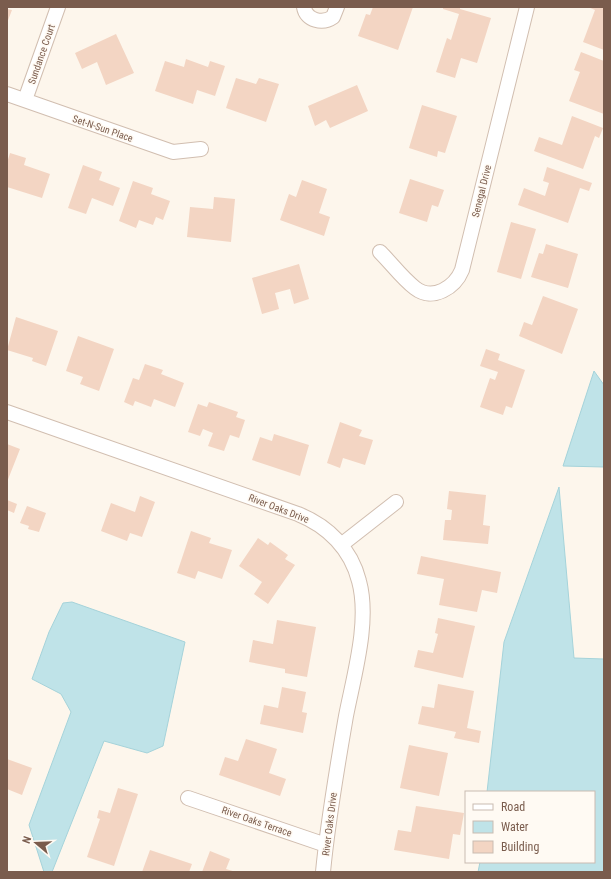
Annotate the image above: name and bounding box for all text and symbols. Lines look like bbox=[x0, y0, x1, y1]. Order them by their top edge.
street label: Sundance Court bbox=[26, 23, 57, 86]
street label: Set-N-Sun Place bbox=[71, 113, 135, 144]
street label: Senegal Drive bbox=[470, 163, 493, 218]
street label: River Oaks Drive bbox=[247, 492, 311, 525]
street label: River Oaks Drive bbox=[320, 791, 339, 856]
legend bbox=[465, 791, 595, 863]
text: Road bbox=[501, 800, 525, 814]
street label: River Oaks Terrace bbox=[220, 804, 294, 839]
text: Water bbox=[501, 820, 529, 834]
north arrow bbox=[16, 823, 56, 863]
text: N bbox=[20, 834, 34, 845]
text: Building bbox=[501, 840, 539, 854]

